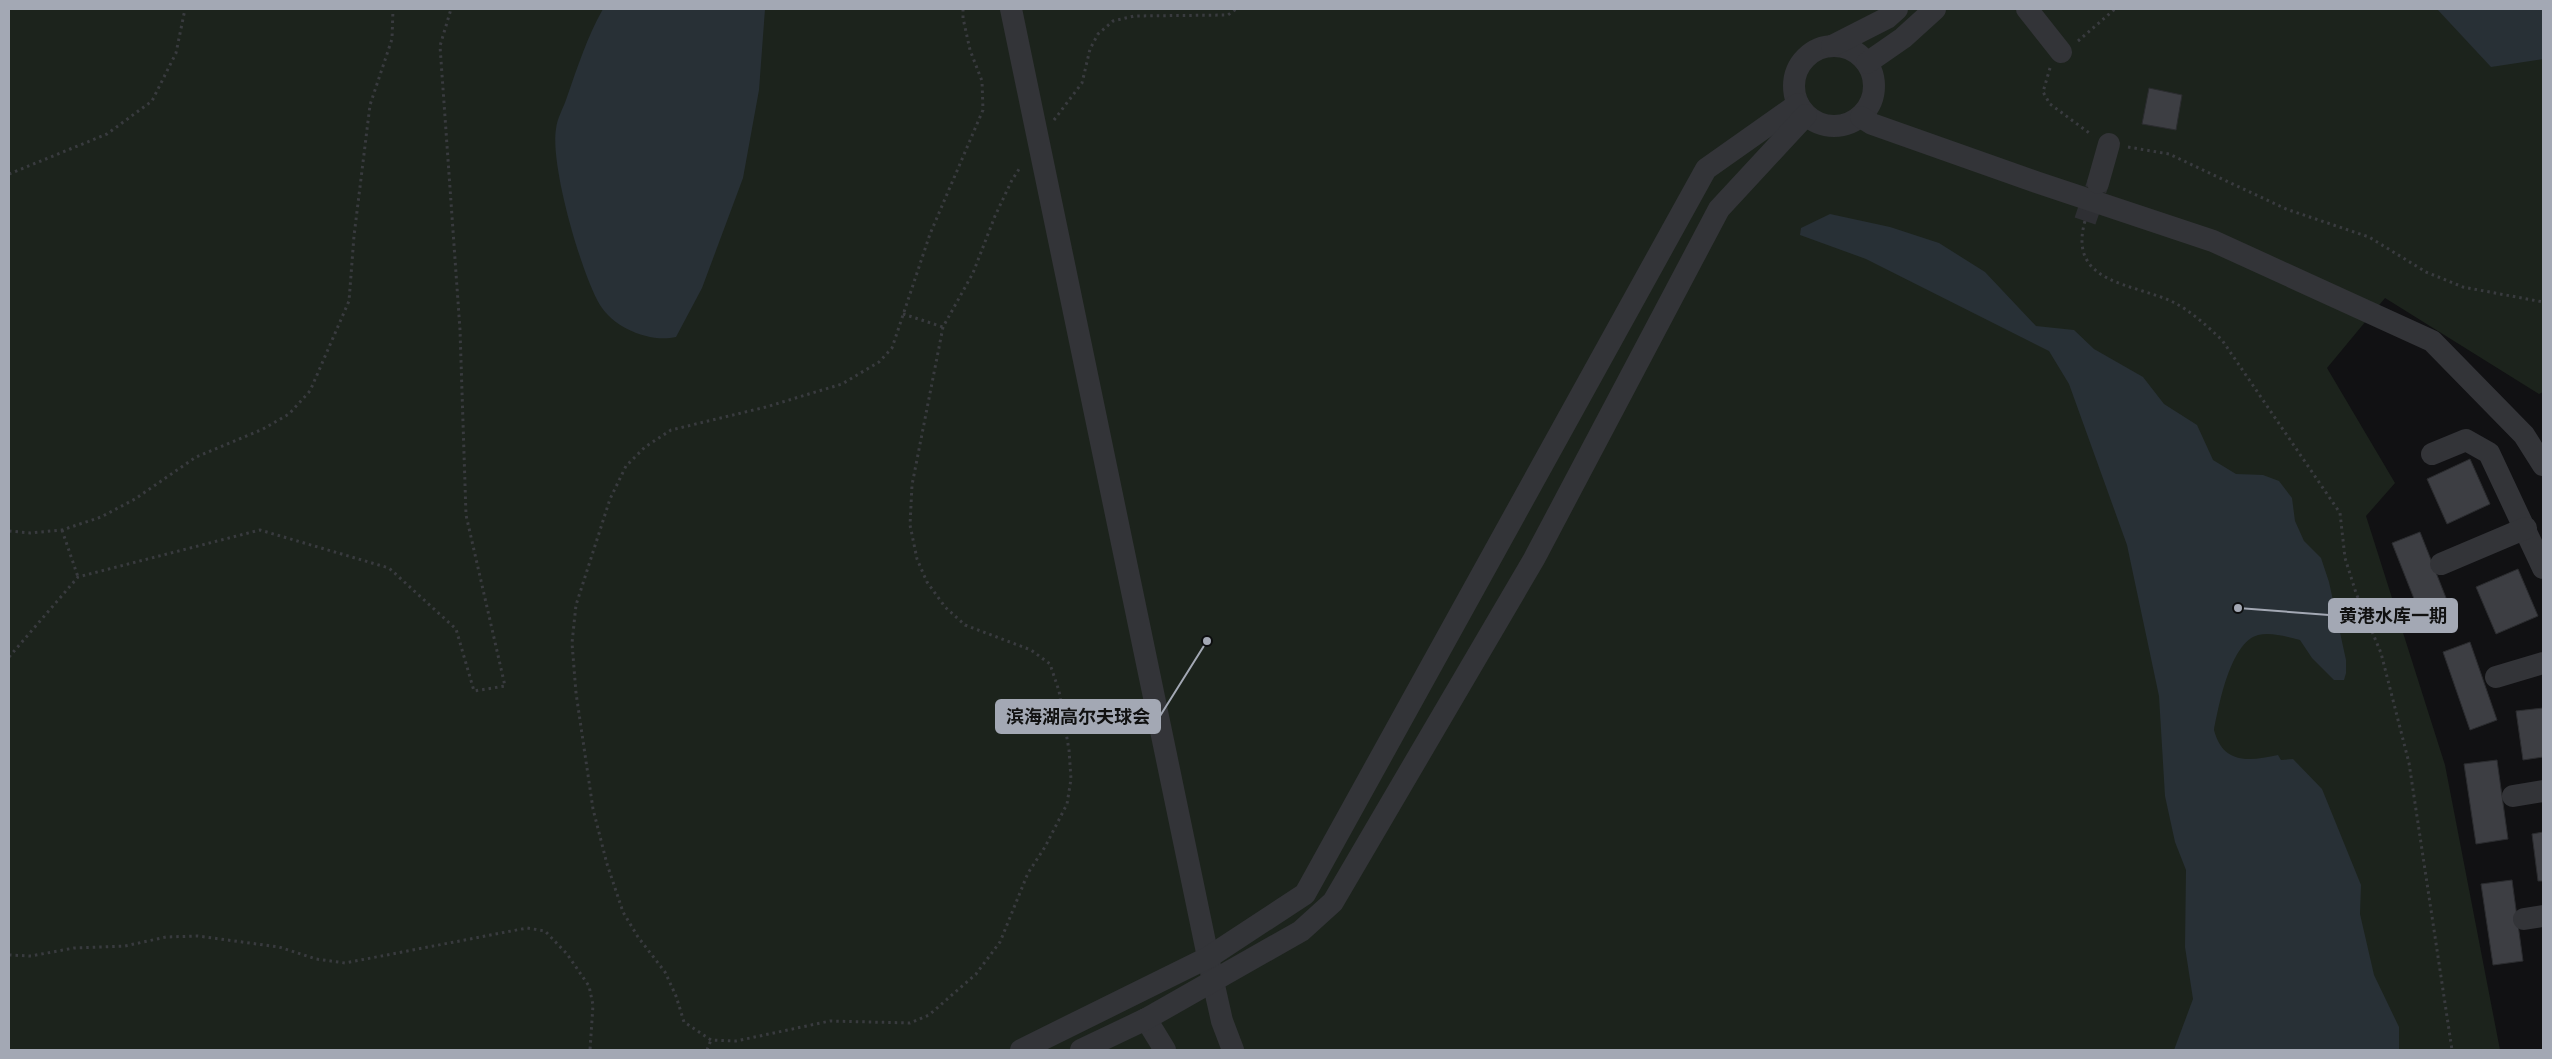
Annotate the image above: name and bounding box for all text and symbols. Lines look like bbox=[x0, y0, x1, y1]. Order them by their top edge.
callout: 黄港水库一期 bbox=[2329, 599, 2457, 632]
text: 黄港水库一期 bbox=[2339, 605, 2447, 627]
callout: 滨海湖高尔夫球会 bbox=[996, 700, 1160, 733]
text: 滨海湖高尔夫球会 bbox=[1006, 706, 1150, 728]

